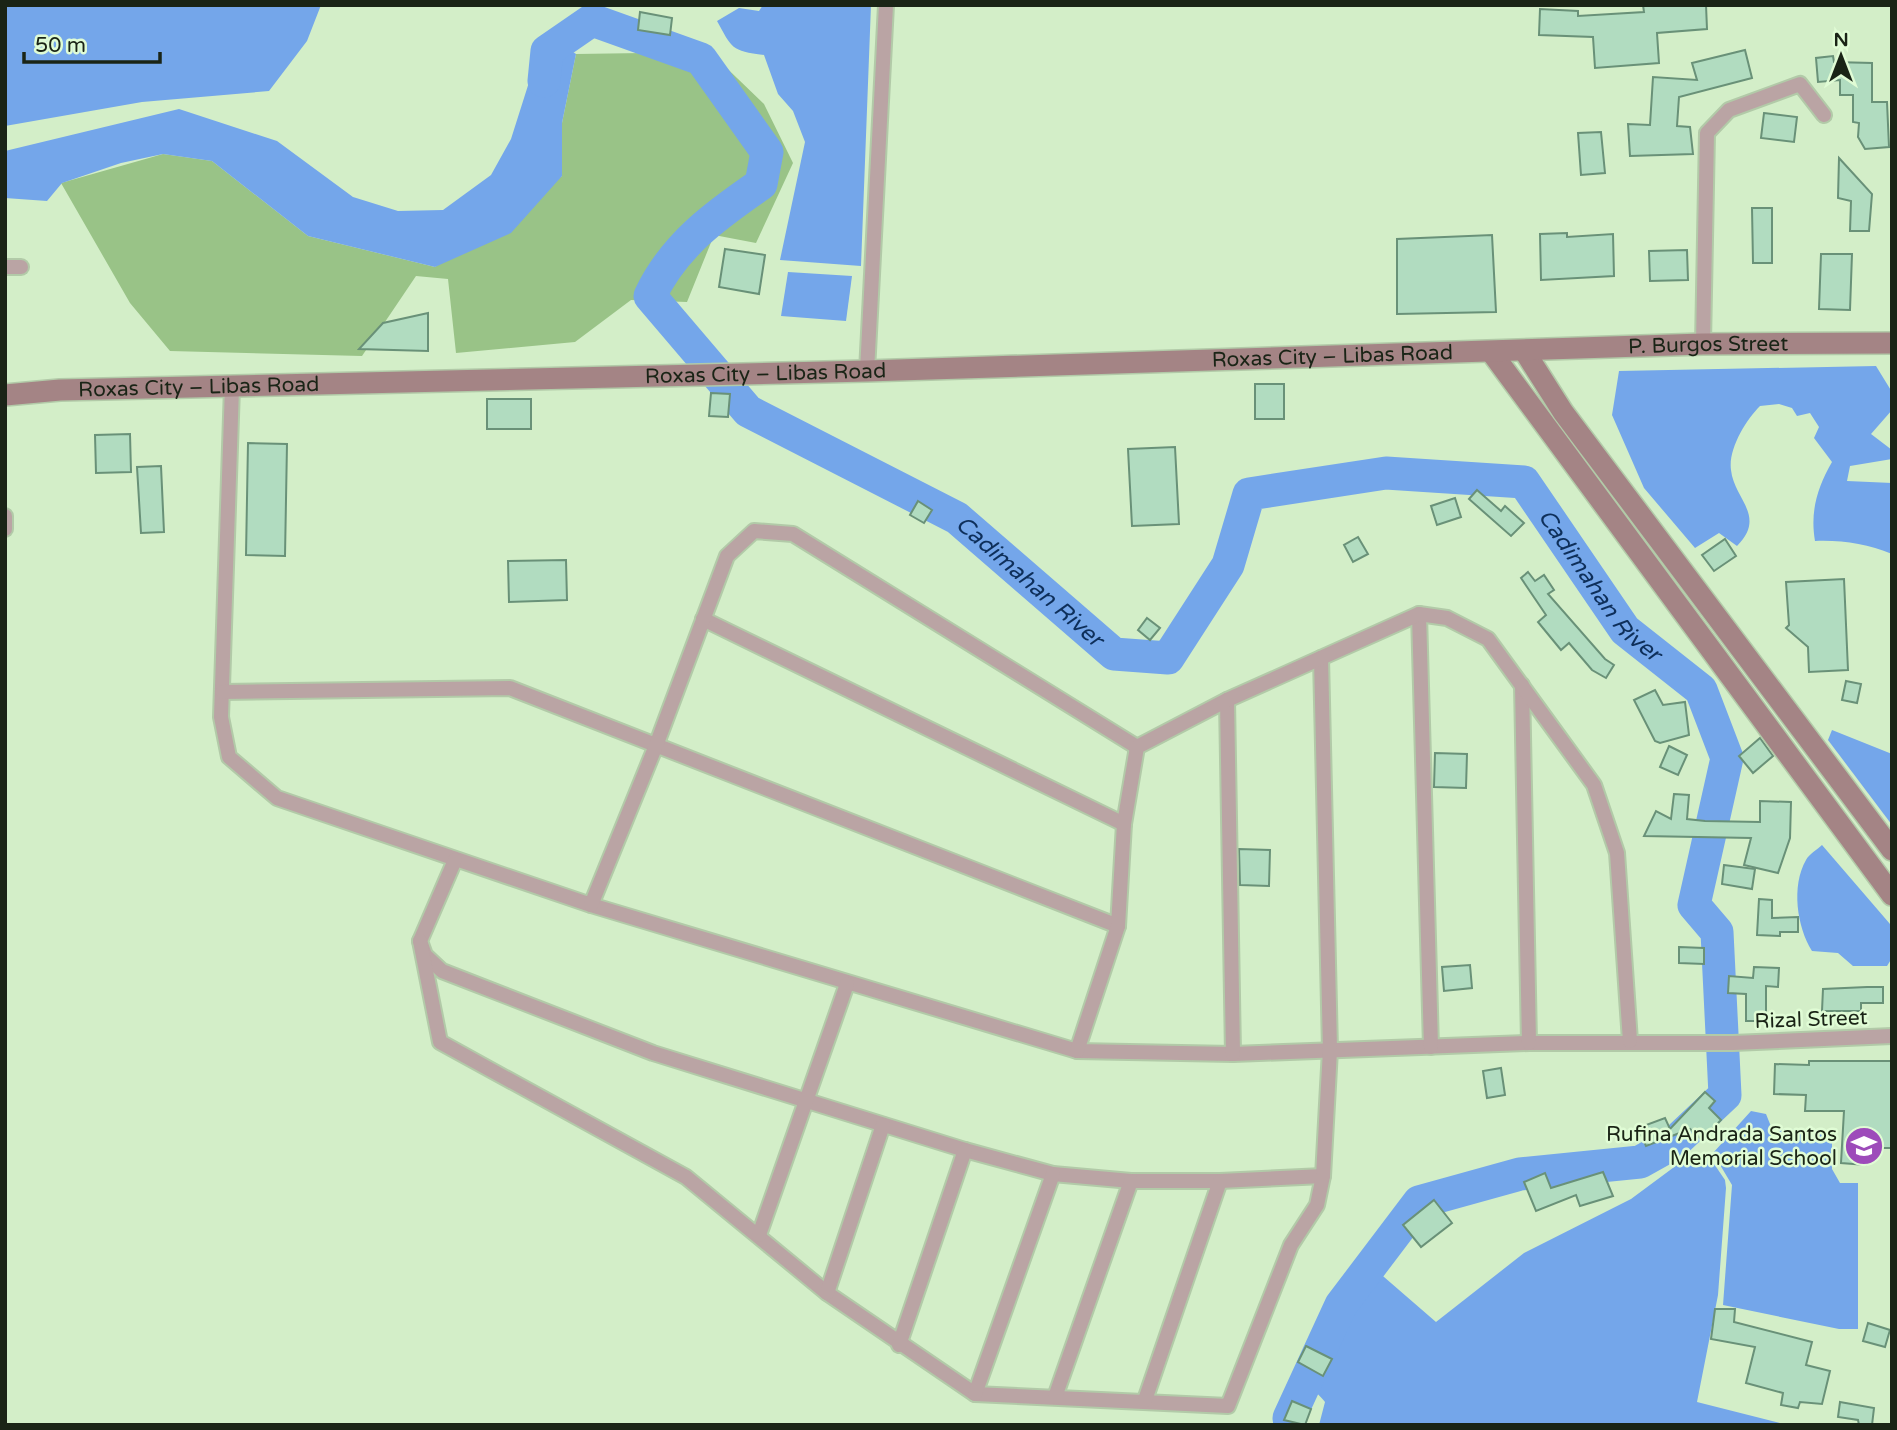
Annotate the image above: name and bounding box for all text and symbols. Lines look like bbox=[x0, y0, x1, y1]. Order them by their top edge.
scale bar bbox=[24, 21, 161, 65]
north arrow bbox=[1806, 21, 1876, 91]
text: N bbox=[1833, 29, 1849, 51]
text: 50 m bbox=[35, 33, 86, 58]
street label: P. Burgos Street bbox=[1628, 332, 1788, 359]
street label: Roxas City – Libas Road bbox=[1211, 340, 1453, 373]
street label: Roxas City – Libas Road bbox=[645, 358, 887, 389]
street label: Roxas City – Libas Road bbox=[78, 372, 320, 403]
water label: Cadimahan River bbox=[1532, 504, 1669, 670]
water label: Cadimahan River bbox=[950, 510, 1111, 655]
street label: Rizal Street bbox=[1754, 1005, 1868, 1034]
place label: Rufina Andrada Santos Memorial School bbox=[1606, 1122, 1837, 1171]
school or university icon: Rufina Andrada Santos Memorial School bbox=[1843, 1125, 1885, 1167]

